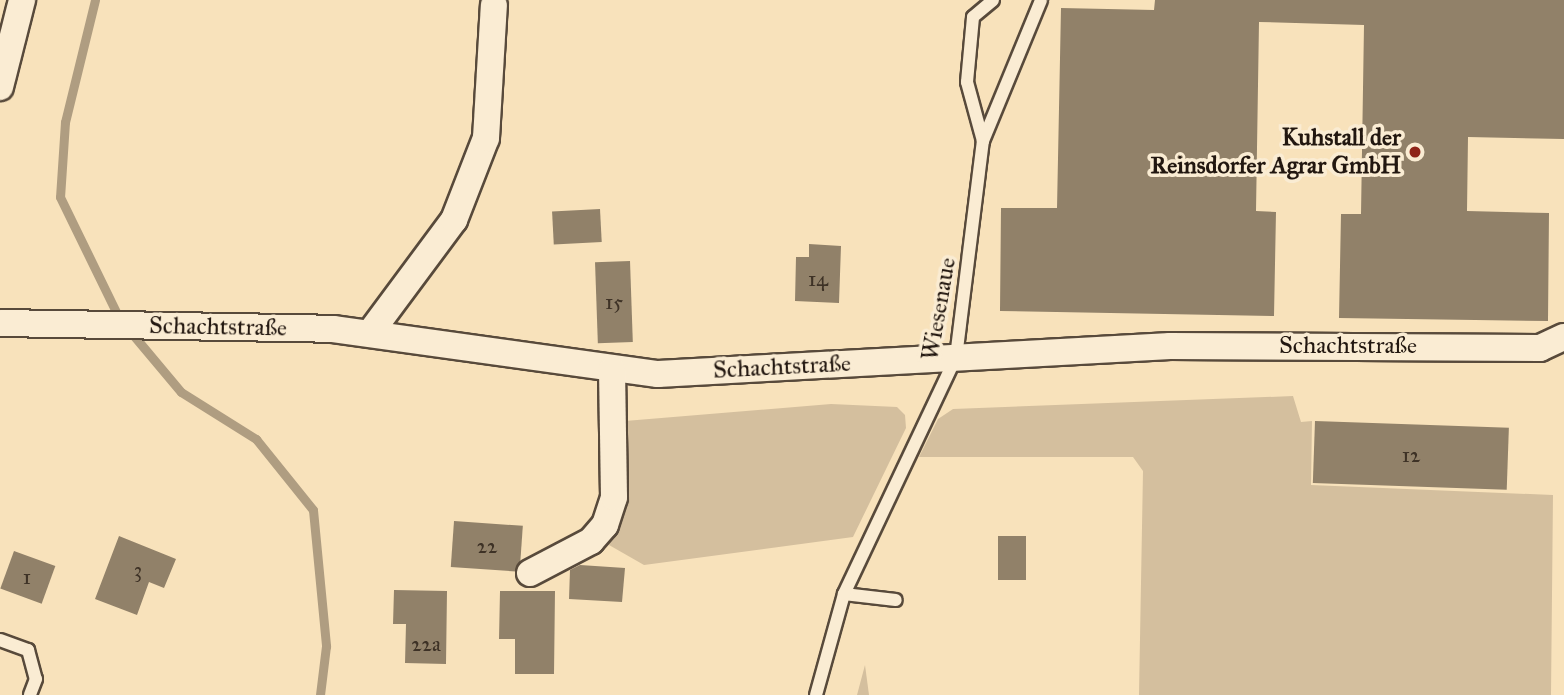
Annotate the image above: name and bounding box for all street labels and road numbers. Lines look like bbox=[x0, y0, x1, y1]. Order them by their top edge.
street label: Wiesenaue bbox=[916, 255, 962, 363]
street label: Schachtstraße bbox=[149, 311, 287, 343]
street label: Schachtstraße bbox=[1279, 332, 1417, 360]
street label: Schachtstraße bbox=[712, 349, 852, 385]

